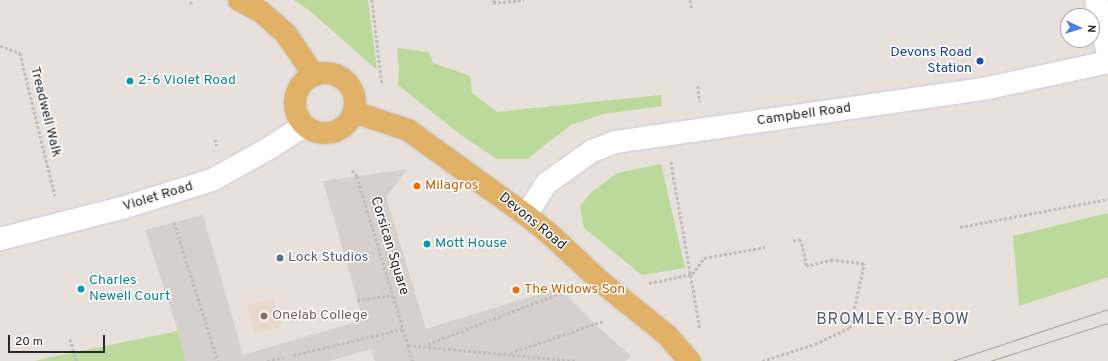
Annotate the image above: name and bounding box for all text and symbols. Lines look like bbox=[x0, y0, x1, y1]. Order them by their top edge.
north arrow bbox=[1060, 8, 1100, 48]
text: N bbox=[1084, 24, 1098, 33]
place label: Devons Road Station bbox=[890, 45, 972, 78]
marker: Devons Road Station bbox=[975, 56, 985, 66]
street label: Treadwell Walk bbox=[26, 65, 64, 159]
place label: 2-6 Violet Road bbox=[138, 73, 236, 89]
marker: 2-6 Violet Road bbox=[125, 76, 135, 86]
street label: Campbell Road bbox=[756, 100, 852, 130]
street label: Violet Road bbox=[121, 178, 195, 216]
place label: Milagros bbox=[425, 178, 478, 194]
marker: Milagros bbox=[412, 181, 422, 191]
street label: Devons Road bbox=[495, 190, 569, 254]
street label: Corsican Square bbox=[366, 195, 412, 297]
place label: Mott House bbox=[435, 236, 507, 252]
marker: Mott House bbox=[422, 239, 432, 249]
place label: Lock Studios bbox=[288, 250, 368, 266]
marker: Lock Studios bbox=[275, 253, 285, 263]
place label: Charles Newell Court bbox=[89, 273, 170, 306]
place label: The Widows Son bbox=[524, 282, 625, 298]
marker: Charles Newell Court bbox=[76, 284, 86, 294]
marker: The Widows Son bbox=[511, 285, 521, 295]
place label: Onelab College bbox=[272, 308, 367, 324]
district label: BROMLEY-BY-BOW bbox=[816, 310, 970, 330]
marker: Onelab College bbox=[259, 311, 269, 321]
scale bar bbox=[10, 327, 107, 353]
text: 20 m bbox=[15, 334, 43, 350]

